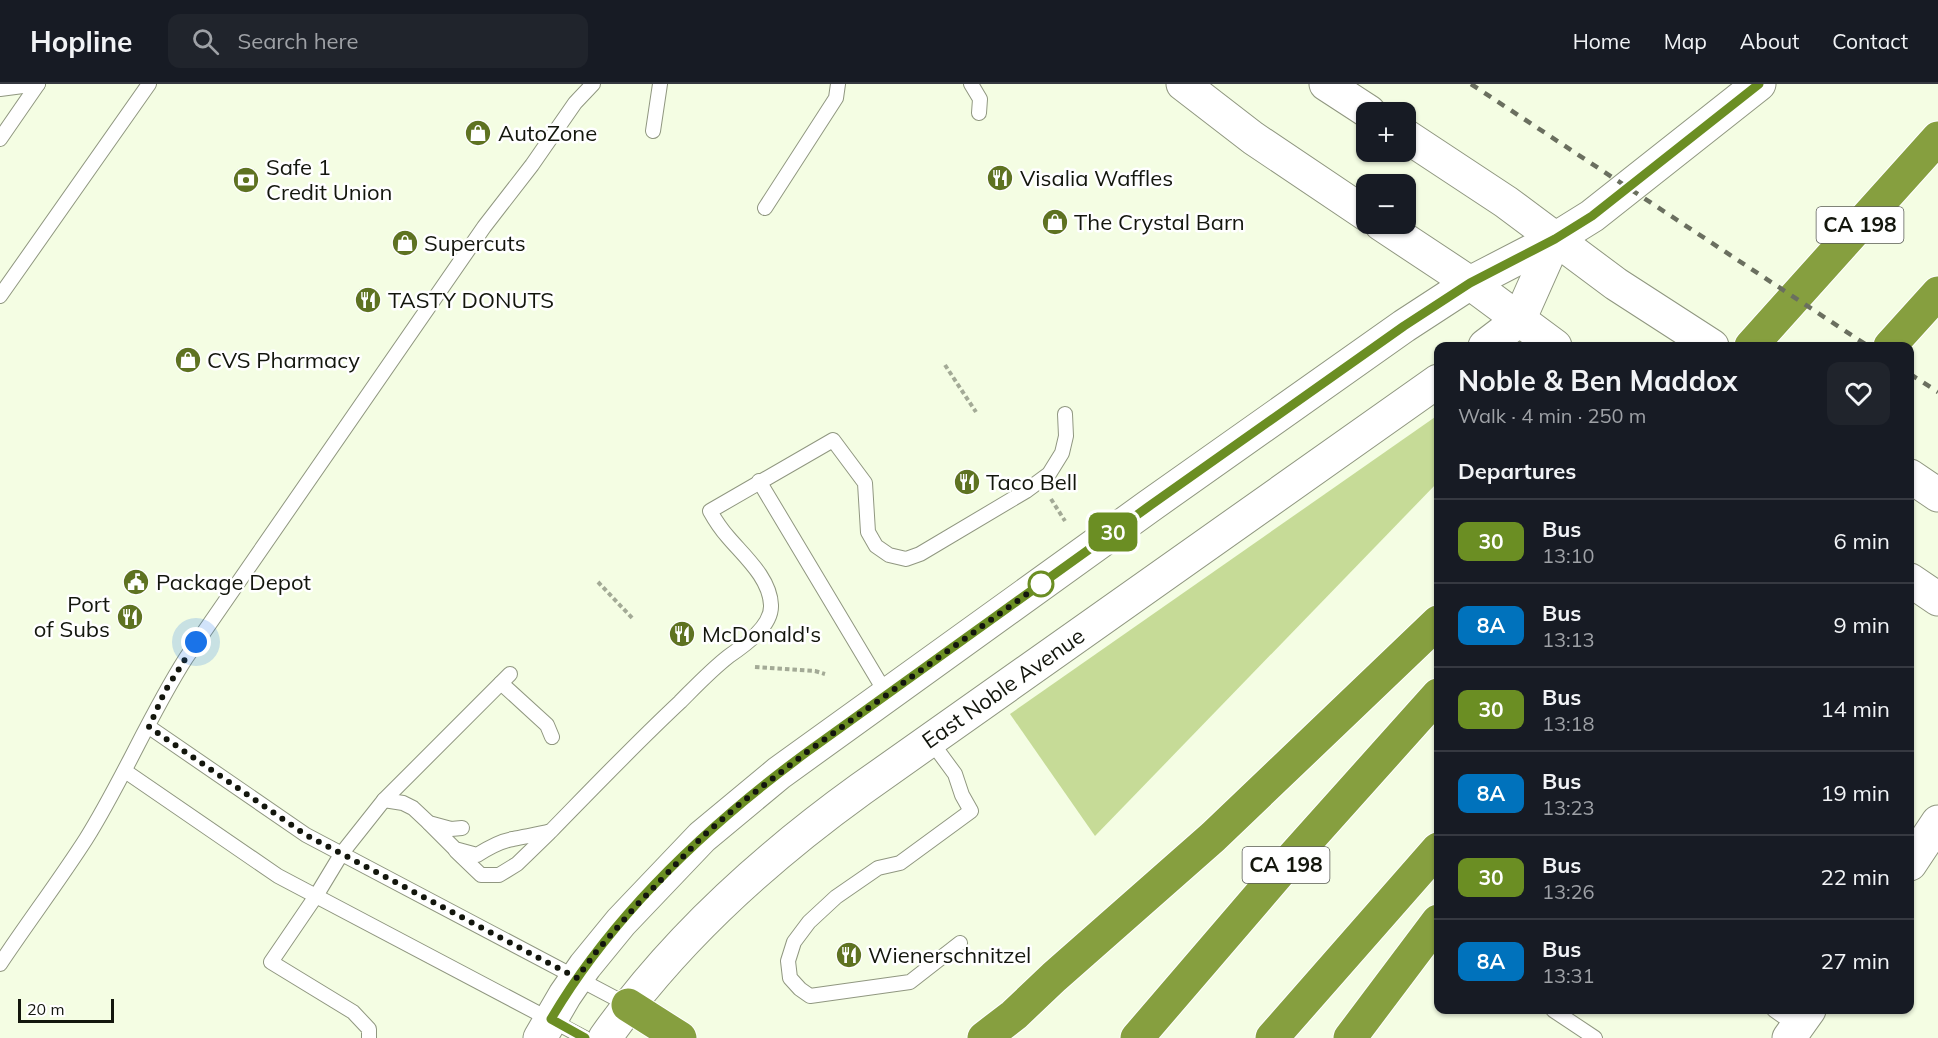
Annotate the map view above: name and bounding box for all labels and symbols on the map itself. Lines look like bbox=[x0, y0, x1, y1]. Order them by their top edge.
shop icon: AutoZone bbox=[463, 118, 493, 148]
place label: AutoZone bbox=[498, 119, 597, 147]
place label: Safe 1 Credit Union bbox=[266, 153, 392, 206]
restaurant icon: Visalia Waffles bbox=[985, 163, 1015, 193]
place label: Visalia Waffles bbox=[1020, 164, 1173, 192]
bank icon: Safe 1 Credit Union bbox=[231, 165, 261, 195]
shop icon: The Crystal Barn bbox=[1040, 207, 1070, 237]
road number: CA 198 bbox=[1816, 207, 1904, 243]
place label: The Crystal Barn bbox=[1074, 208, 1245, 236]
shop icon: Supercuts bbox=[390, 228, 420, 258]
place label: Supercuts bbox=[424, 229, 526, 257]
restaurant icon: TASTY DONUTS bbox=[353, 285, 383, 315]
place label: TASTY DONUTS bbox=[388, 286, 554, 314]
shop icon: CVS Pharmacy bbox=[173, 345, 203, 375]
place label: CVS Pharmacy bbox=[207, 346, 360, 374]
restaurant icon: Taco Bell bbox=[952, 467, 982, 497]
place label: Taco Bell bbox=[986, 468, 1077, 496]
line badge: 30 bbox=[1086, 512, 1140, 552]
public building icon: Package Depot bbox=[121, 567, 151, 597]
place label: Package Depot bbox=[156, 568, 311, 596]
unlabelled marker bbox=[1028, 571, 1054, 597]
place label: Port of Subs bbox=[34, 590, 110, 643]
restaurant icon: Port of Subs bbox=[115, 602, 145, 632]
restaurant icon: McDonald's bbox=[667, 619, 697, 649]
place label: McDonald's bbox=[702, 620, 821, 648]
street label: East Noble Avenue bbox=[916, 621, 1090, 755]
your location bbox=[181, 627, 211, 657]
road number: CA 198 bbox=[1242, 847, 1330, 883]
restaurant icon: Wienerschnitzel bbox=[834, 940, 864, 970]
place label: Wienerschnitzel bbox=[868, 941, 1031, 969]
scale bar bbox=[18, 996, 114, 1024]

